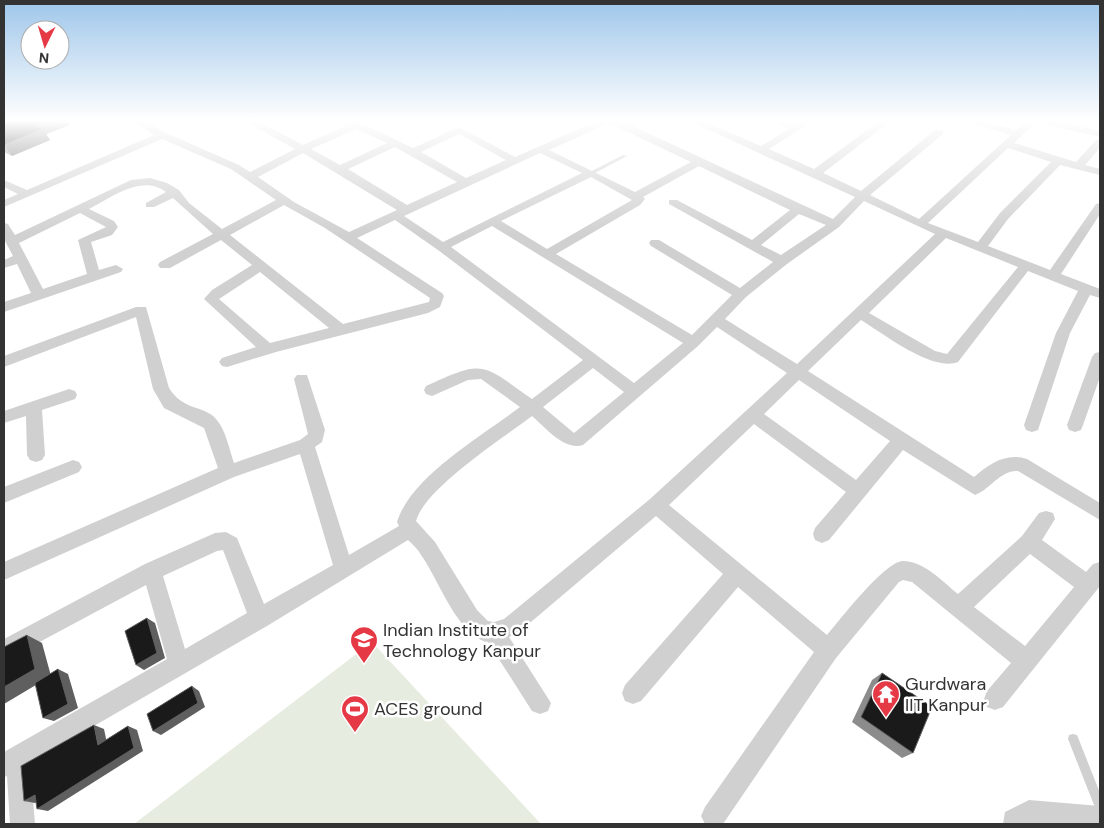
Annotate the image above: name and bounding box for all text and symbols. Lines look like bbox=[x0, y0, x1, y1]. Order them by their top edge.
north arrow bbox=[20, 20, 70, 70]
text: N bbox=[38, 49, 50, 67]
place label: Indian Institute of Technology Kanpur bbox=[383, 618, 541, 663]
school or university icon: Indian Institute of Technology Kanpur bbox=[349, 625, 379, 664]
place label: Gurdwara IIT Kanpur bbox=[905, 672, 987, 717]
temple icon: Gurdwara IIT Kanpur bbox=[871, 679, 901, 718]
sports icon: ACES ground bbox=[340, 694, 370, 733]
place label: ACES ground bbox=[374, 697, 483, 721]

